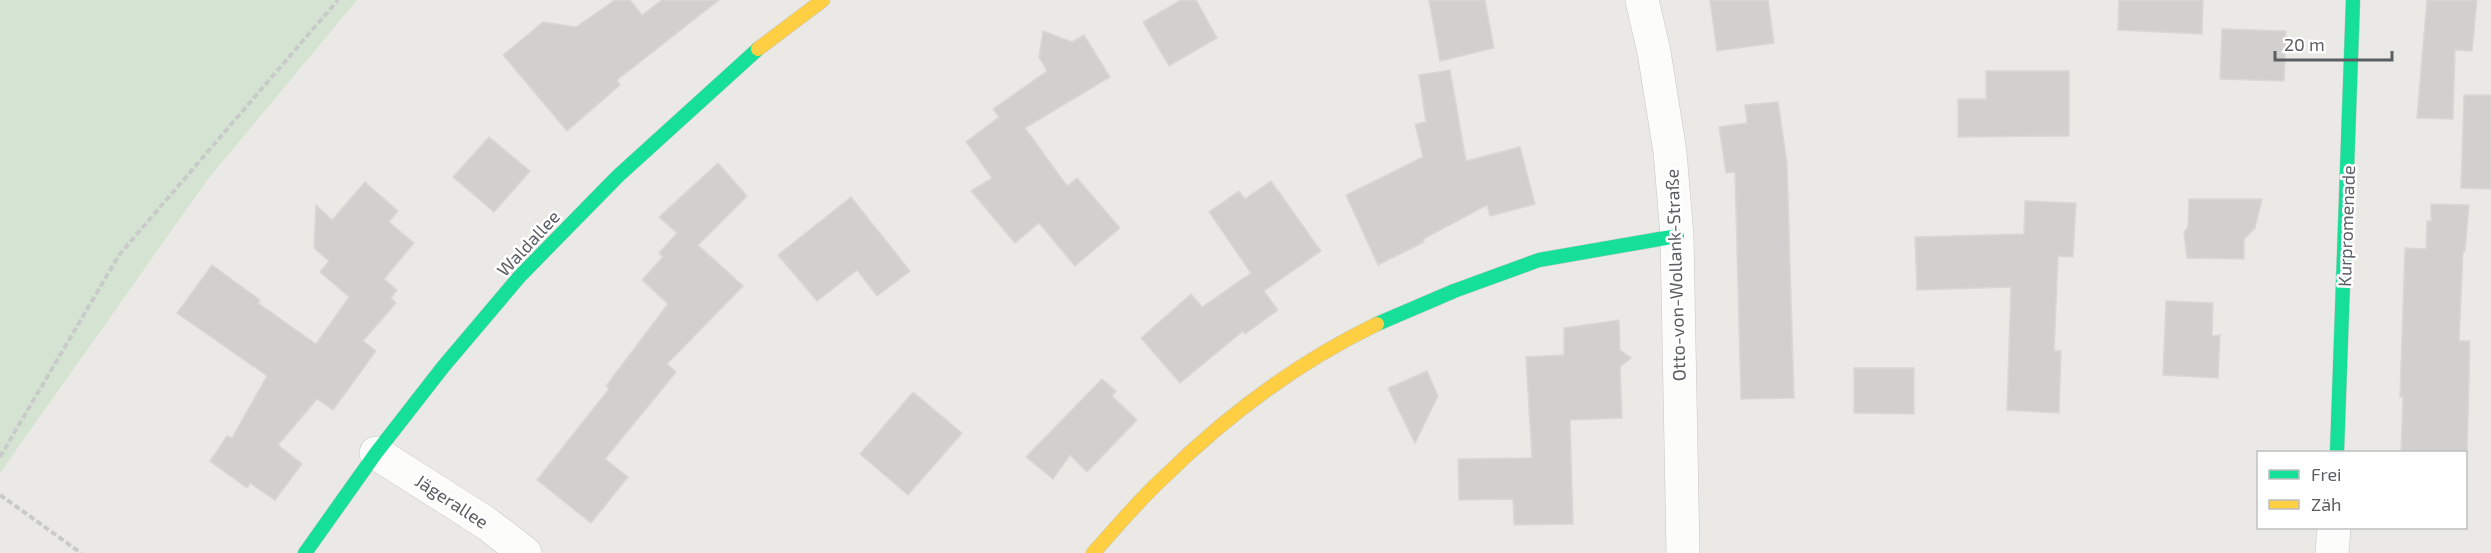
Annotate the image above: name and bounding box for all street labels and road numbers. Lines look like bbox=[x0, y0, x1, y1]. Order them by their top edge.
street label: Kurpromenade bbox=[2333, 165, 2359, 287]
street label: Otto-von-Wollank-Straße bbox=[1660, 168, 1690, 382]
street label: Waldallee bbox=[492, 205, 564, 281]
street label: Jägerallee bbox=[411, 469, 493, 533]

